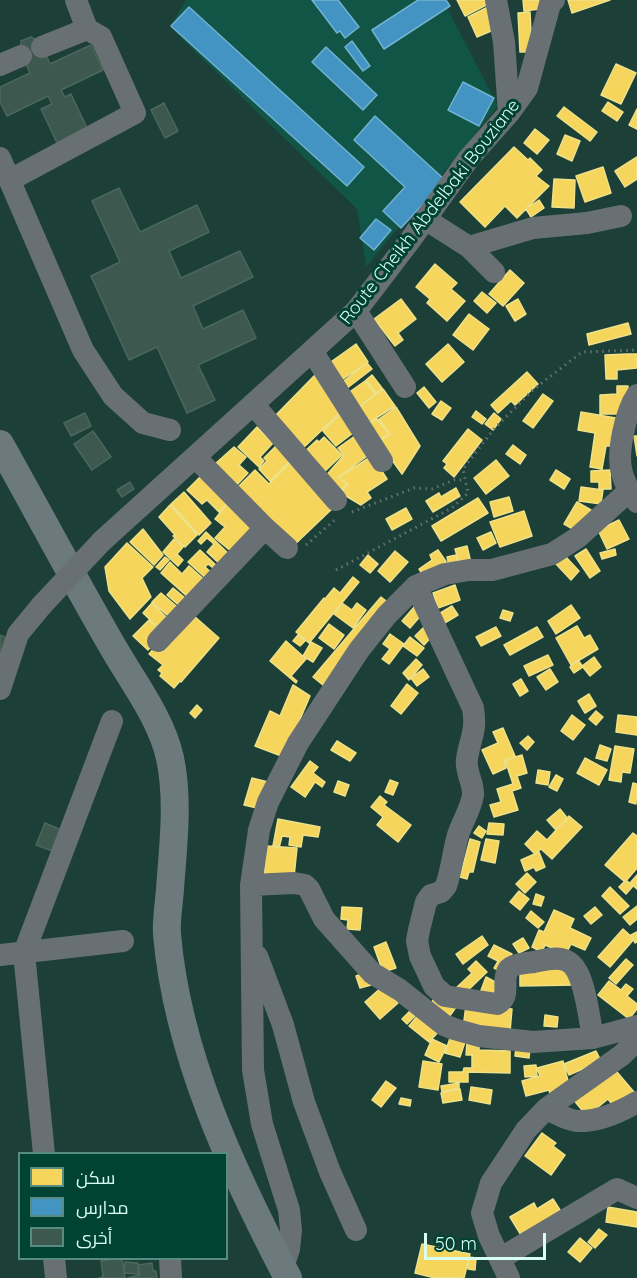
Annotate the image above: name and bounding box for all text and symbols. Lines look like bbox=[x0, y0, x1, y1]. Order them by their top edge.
street label: Route Cheikh Abdelbaki Bouziane bbox=[335, 95, 525, 329]
legend bbox=[18, 1152, 228, 1260]
text: سكن bbox=[76, 1166, 115, 1189]
text: مدارس bbox=[76, 1196, 129, 1219]
scale bar bbox=[427, 1221, 548, 1259]
text: أخرى bbox=[76, 1226, 112, 1249]
text: 50 m bbox=[435, 1232, 477, 1255]

